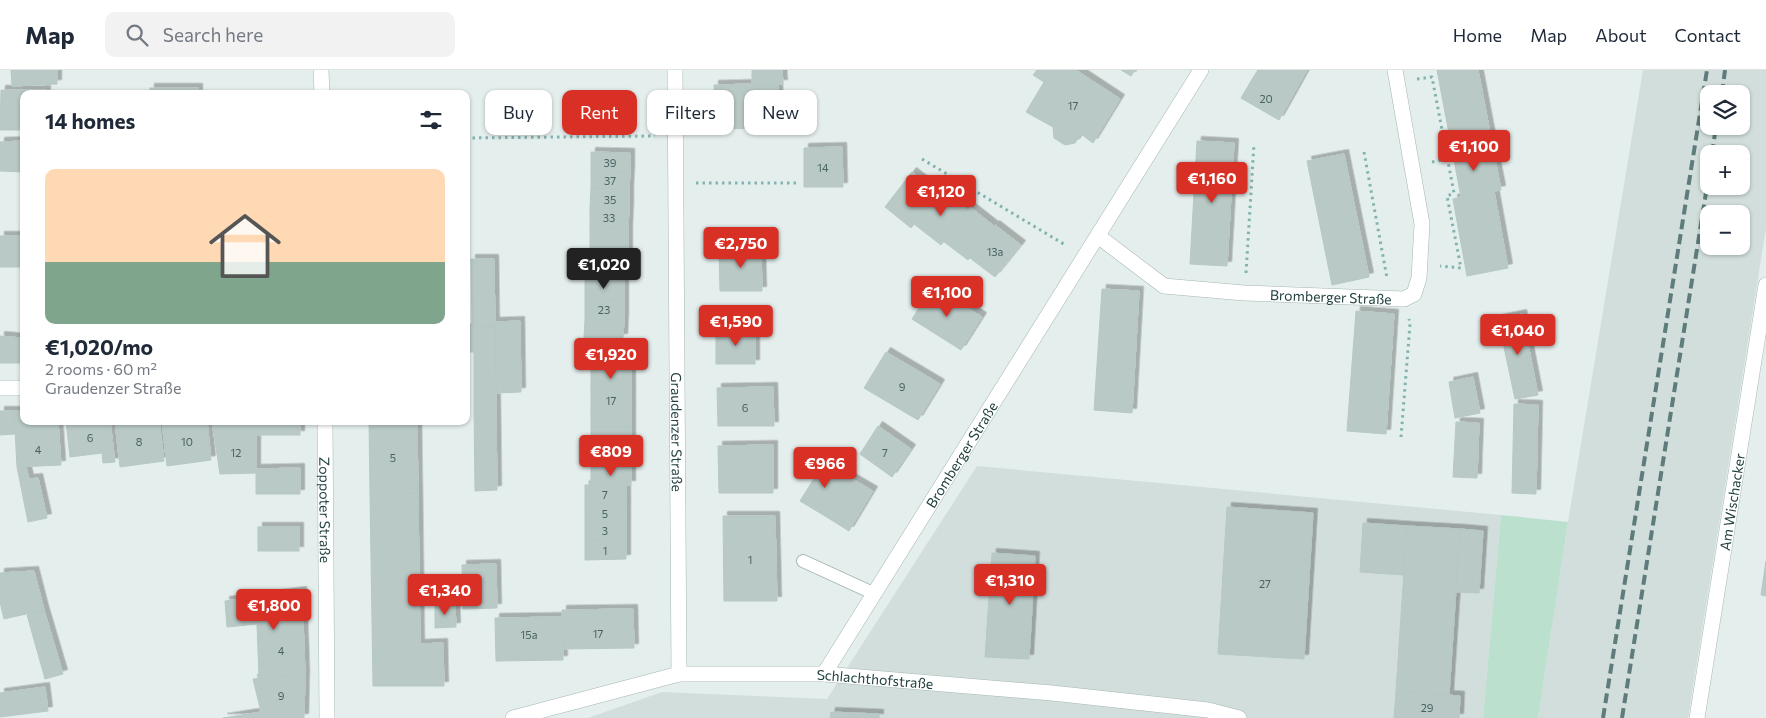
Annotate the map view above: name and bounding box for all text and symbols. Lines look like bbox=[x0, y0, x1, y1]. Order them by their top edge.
search box bbox=[105, 12, 455, 57]
text: Map bbox=[25, 20, 75, 49]
icon: search bbox=[123, 21, 151, 49]
text: Search here bbox=[163, 23, 263, 46]
text: Home bbox=[1453, 24, 1502, 46]
text: Map bbox=[1530, 24, 1567, 46]
text: About bbox=[1595, 24, 1647, 46]
text: Contact bbox=[1675, 24, 1741, 46]
map controls bbox=[1700, 85, 1750, 255]
button: layers bbox=[1700, 85, 1750, 135]
chip: Buy bbox=[485, 90, 552, 135]
chip: Rent bbox=[562, 90, 637, 135]
chip: Filters bbox=[647, 90, 734, 135]
chip: New bbox=[744, 90, 817, 135]
house number: 20 bbox=[1259, 92, 1273, 105]
house number: 17 bbox=[1068, 99, 1078, 112]
icon: filters bbox=[417, 106, 445, 134]
text: 14 homes bbox=[45, 108, 135, 133]
pin: €1,100 bbox=[1433, 129, 1515, 172]
text: €1,100 bbox=[1449, 136, 1499, 155]
button: + bbox=[1700, 145, 1750, 195]
house number: 39 bbox=[604, 156, 617, 169]
house number: 14 bbox=[817, 161, 829, 174]
pin: €1,160 bbox=[1171, 162, 1253, 204]
text: €1,160 bbox=[1187, 168, 1237, 187]
house number: 37 bbox=[604, 174, 616, 187]
pin: €1,120 bbox=[900, 174, 982, 217]
text: €1,120 bbox=[917, 181, 965, 200]
house number: 35 bbox=[604, 193, 616, 206]
icon: home bbox=[200, 201, 290, 291]
button: − bbox=[1700, 205, 1750, 255]
house number: 33 bbox=[603, 211, 615, 224]
pin: €2,750 bbox=[700, 226, 782, 269]
text: €2,750 bbox=[715, 233, 767, 252]
house number: 13a bbox=[987, 245, 1003, 258]
pin: €1,020 bbox=[563, 248, 645, 290]
text: €1,020 bbox=[578, 254, 630, 273]
pin: €1,100 bbox=[906, 276, 988, 318]
text: €1,100 bbox=[922, 282, 972, 301]
street label: Bromberger Straße bbox=[1270, 285, 1392, 307]
house number: 23 bbox=[598, 303, 610, 316]
pin: €1,590 bbox=[695, 304, 777, 347]
text: €1,590 bbox=[710, 311, 762, 330]
pin: €1,040 bbox=[1477, 314, 1559, 356]
text: €1,040 bbox=[1491, 320, 1545, 339]
text: €1,020/mo bbox=[45, 334, 153, 359]
pin: €1,920 bbox=[570, 338, 652, 380]
text: €1,920 bbox=[585, 344, 637, 363]
text: 2 rooms · 60 m² bbox=[45, 359, 157, 378]
street label: Graudenzer Straße bbox=[669, 372, 686, 492]
text: Graudenzer Straße bbox=[45, 378, 181, 397]
house number: 9 bbox=[899, 380, 906, 393]
house number: 17 bbox=[606, 394, 616, 407]
street label: Bromberger Straße bbox=[922, 398, 1001, 510]
house number: 6 bbox=[742, 401, 749, 414]
house number: 6 bbox=[87, 431, 94, 444]
pin: €809 bbox=[581, 434, 641, 477]
house number: 8 bbox=[136, 435, 143, 448]
house number: 10 bbox=[181, 435, 193, 448]
text: €809 bbox=[590, 441, 632, 460]
house number: 4 bbox=[35, 443, 42, 456]
house number: 12 bbox=[231, 446, 241, 459]
pin: €966 bbox=[795, 446, 855, 489]
house number: 7 bbox=[882, 446, 888, 459]
house number: 5 bbox=[390, 451, 396, 464]
street label: Am Wischacker bbox=[1715, 451, 1748, 552]
text: €966 bbox=[805, 453, 845, 472]
street label: Zoppoter Straße bbox=[317, 457, 334, 563]
house number: 7 bbox=[602, 488, 608, 501]
house number: 5 bbox=[602, 507, 608, 520]
house number: 3 bbox=[602, 524, 608, 537]
house number: 1 bbox=[603, 544, 607, 557]
house number: 1 bbox=[748, 553, 752, 566]
pin: €1,310 bbox=[969, 564, 1051, 606]
text: €1,310 bbox=[985, 570, 1035, 589]
pin: €1,340 bbox=[404, 574, 486, 616]
house number: 27 bbox=[1259, 577, 1271, 590]
text: €1,340 bbox=[419, 580, 471, 599]
pin: €1,800 bbox=[233, 588, 315, 631]
text: €1,800 bbox=[247, 595, 301, 614]
house number: 17 bbox=[593, 627, 603, 640]
house number: 15a bbox=[521, 628, 537, 641]
house number: 4 bbox=[278, 644, 285, 657]
street label: Schlachthofstraße bbox=[817, 666, 934, 692]
house number: 9 bbox=[278, 689, 285, 702]
house number: 29 bbox=[1421, 701, 1434, 714]

